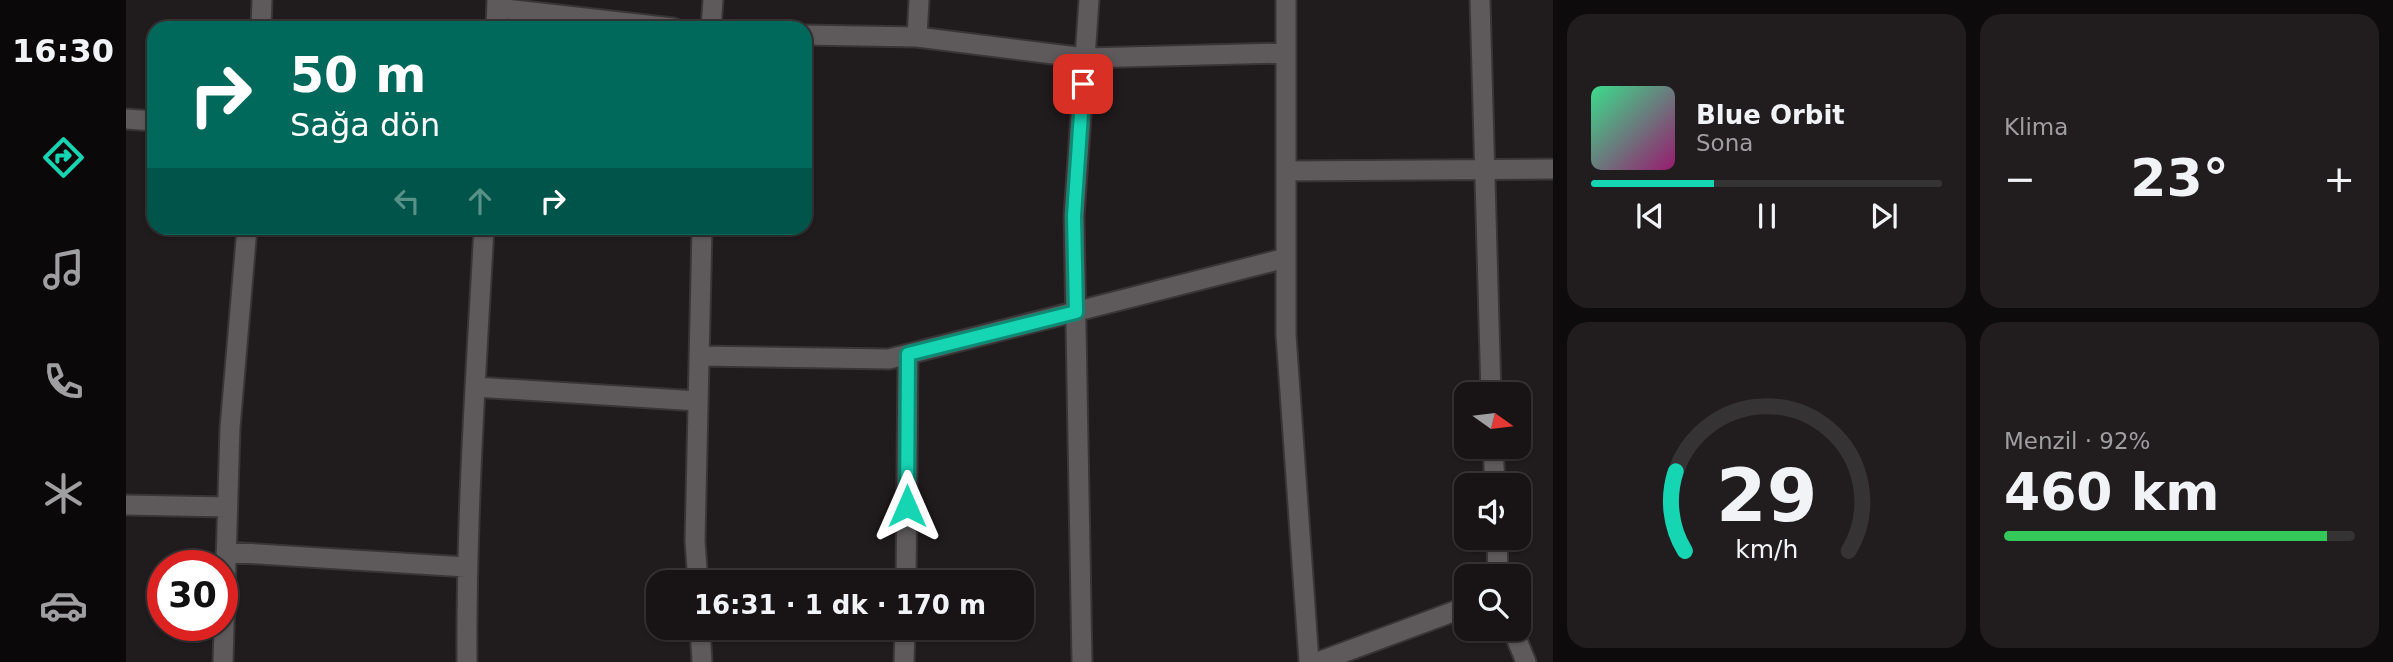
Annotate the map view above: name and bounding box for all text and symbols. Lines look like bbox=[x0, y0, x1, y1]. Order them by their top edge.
text: 16:30 bbox=[12, 32, 114, 70]
text: 50 m bbox=[290, 47, 426, 104]
icon: right bbox=[175, 49, 266, 140]
pin bbox=[1053, 54, 1113, 114]
icon: arrive bbox=[1064, 65, 1102, 103]
text: Blue Orbit bbox=[1696, 100, 1845, 130]
text: Sağa dön bbox=[290, 106, 440, 144]
text: Klima bbox=[2004, 114, 2068, 140]
text: Sona bbox=[1696, 130, 1753, 156]
icon: directions bbox=[39, 133, 88, 182]
text: 23° bbox=[2130, 148, 2229, 208]
text: − bbox=[2004, 157, 2036, 201]
text: + bbox=[2323, 157, 2355, 201]
icon: left bbox=[388, 182, 426, 220]
icon: ahead bbox=[461, 182, 499, 220]
icon: right bbox=[534, 182, 572, 220]
icon: previous bbox=[1631, 197, 1669, 235]
icon: pause bbox=[1748, 197, 1786, 235]
icon: next bbox=[1865, 197, 1903, 235]
icon: music bbox=[39, 245, 88, 294]
icon: phone bbox=[39, 357, 88, 406]
north arrow bbox=[1454, 382, 1531, 458]
map controls bbox=[1454, 382, 1531, 641]
text: Menzil · 92% bbox=[2004, 428, 2150, 454]
text: 29 bbox=[1716, 453, 1817, 538]
text: 460 km bbox=[2004, 462, 2219, 522]
icon: climate bbox=[39, 469, 88, 518]
position arrow bbox=[870, 469, 944, 543]
button: sound bbox=[1454, 473, 1531, 550]
text: km/h bbox=[1735, 535, 1798, 564]
speed limit sign: 30 bbox=[147, 550, 238, 641]
button: search bbox=[1454, 564, 1531, 641]
icon: car bbox=[39, 581, 88, 630]
text: 16:31 · 1 dk · 170 m bbox=[694, 590, 986, 620]

